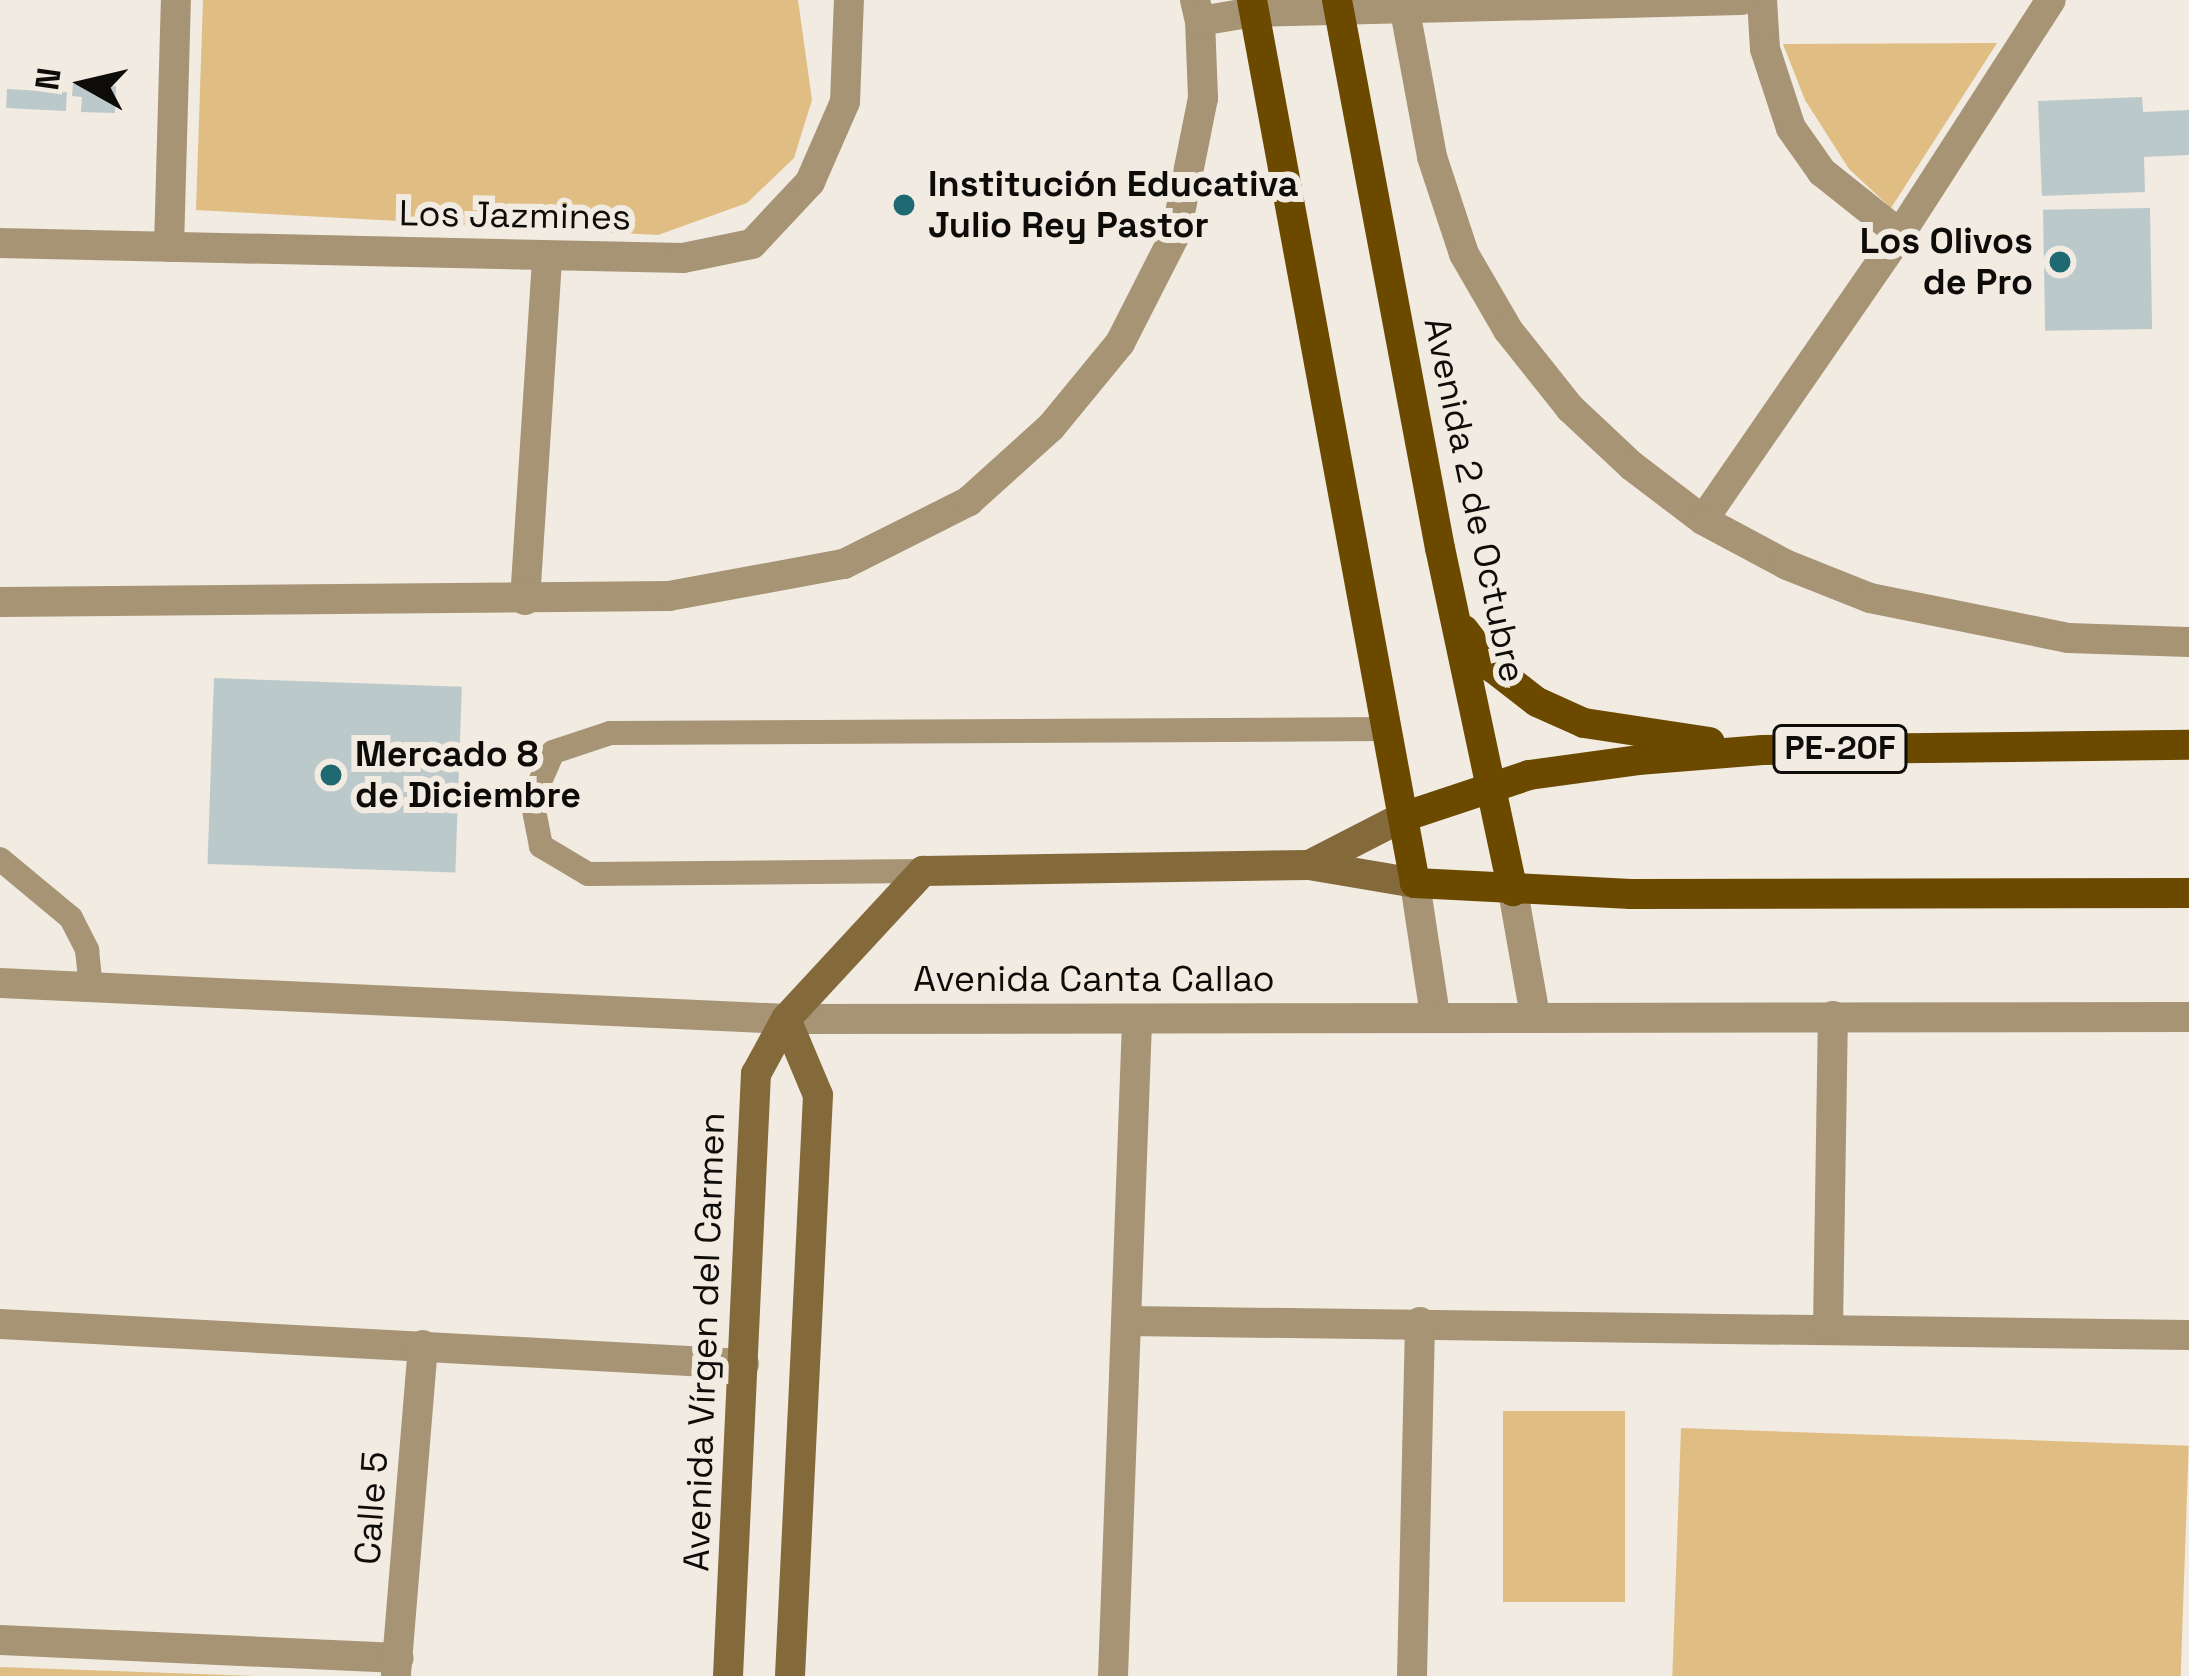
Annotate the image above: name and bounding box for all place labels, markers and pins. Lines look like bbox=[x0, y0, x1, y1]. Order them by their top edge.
place label: Institución Educativa Julio Rey Pastor bbox=[928, 162, 1299, 247]
marker: Institución Educativa Julio Rey Pastor bbox=[891, 192, 917, 218]
place label: Los Olivos de Pro bbox=[1860, 219, 2033, 304]
marker: Los Olivos de Pro bbox=[2044, 246, 2076, 278]
place label: Mercado 8 de Diciembre bbox=[355, 732, 581, 817]
marker: Mercado 8 de Diciembre bbox=[318, 762, 344, 788]

